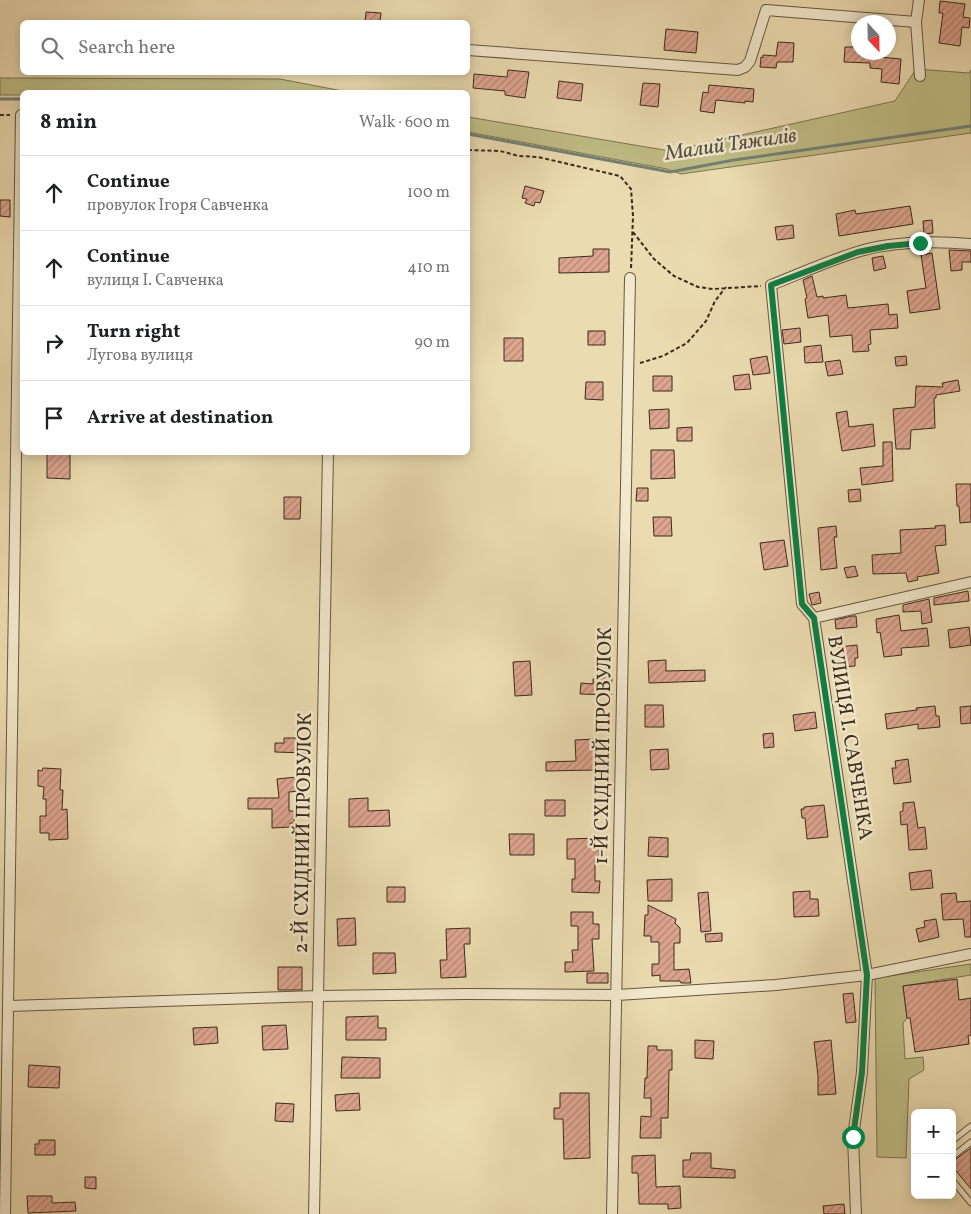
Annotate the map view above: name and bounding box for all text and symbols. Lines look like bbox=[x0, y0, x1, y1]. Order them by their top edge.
north arrow bbox=[851, 15, 896, 60]
search box bbox=[20, 20, 470, 75]
icon: search bbox=[38, 34, 66, 62]
text: Search here bbox=[78, 35, 175, 61]
text: 8 min bbox=[40, 108, 97, 137]
text: Walk · 600 m bbox=[359, 112, 450, 134]
water label: Малий Тяжилів bbox=[662, 121, 799, 169]
text: Continue bbox=[87, 169, 170, 195]
icon: ahead bbox=[40, 179, 68, 207]
text: 100 m bbox=[407, 182, 450, 204]
text: провулок Ігоря Савченка bbox=[87, 195, 269, 217]
route end bbox=[909, 232, 932, 255]
text: Continue bbox=[87, 244, 170, 270]
icon: ahead bbox=[40, 254, 68, 282]
text: 410 m bbox=[407, 257, 450, 279]
text: вулиця І. Савченка bbox=[87, 270, 224, 292]
text: Turn right bbox=[87, 319, 180, 345]
icon: right bbox=[40, 329, 68, 357]
text: 90 m bbox=[414, 332, 450, 354]
text: Лугова вулиця bbox=[87, 345, 193, 367]
icon: arrive bbox=[40, 404, 68, 432]
text: Arrive at destination bbox=[87, 405, 273, 431]
street label: 1-Й СХІДНИЙ ПРОВУЛОК bbox=[588, 627, 620, 865]
street label: ВУЛИЦЯ І. САВЧЕНКА bbox=[819, 634, 879, 842]
street label: 2-Й СХІДНИЙ ПРОВУЛОК bbox=[288, 712, 320, 954]
map controls bbox=[911, 1109, 956, 1199]
button: + bbox=[911, 1109, 956, 1154]
route start bbox=[842, 1126, 865, 1149]
button: − bbox=[911, 1154, 956, 1199]

